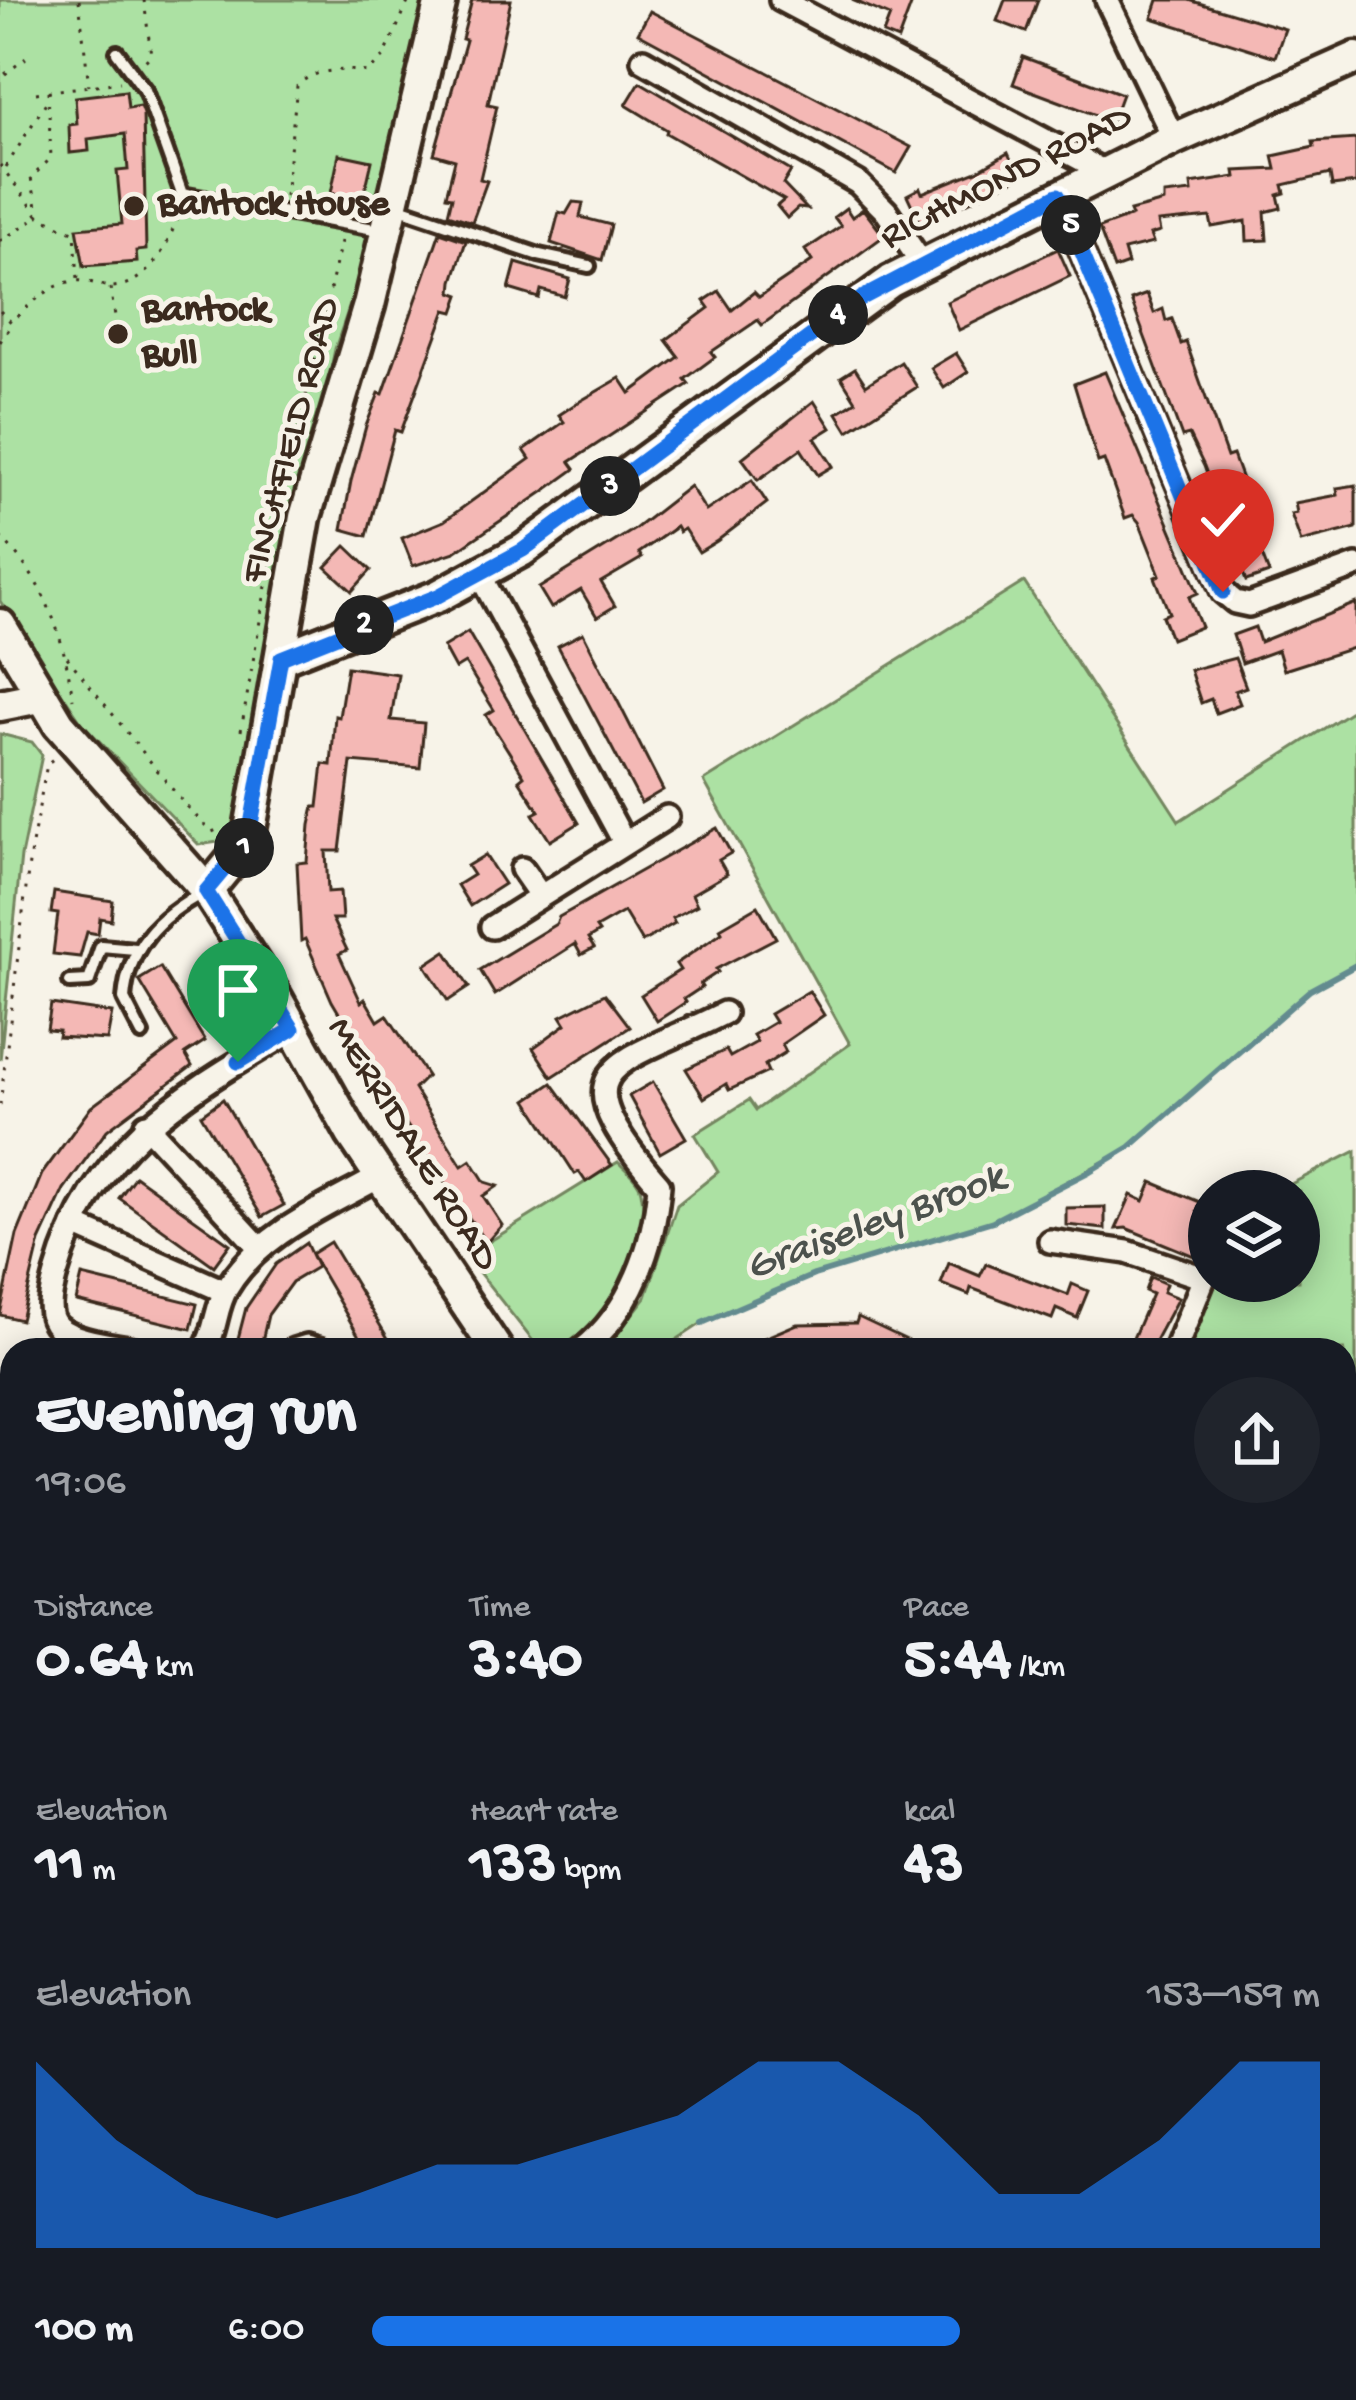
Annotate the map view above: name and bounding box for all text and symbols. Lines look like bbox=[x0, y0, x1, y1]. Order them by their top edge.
street label: RICHMOND ROAD bbox=[874, 96, 1141, 262]
place label: Bantock House bbox=[156, 183, 391, 229]
marker: Bantock House bbox=[121, 193, 147, 219]
pin: 5 bbox=[1041, 195, 1101, 255]
text: 5 bbox=[1062, 206, 1080, 244]
pin: 4 bbox=[808, 285, 868, 345]
place label: Bantock Bull bbox=[140, 289, 274, 380]
street label: FINCHFIELD ROAD bbox=[233, 293, 353, 589]
text: 4 bbox=[830, 296, 846, 334]
marker: Bantock Bull bbox=[105, 321, 131, 347]
pin: 3 bbox=[580, 456, 640, 516]
text: 3 bbox=[601, 467, 619, 505]
pin bbox=[1172, 469, 1274, 592]
icon: check bbox=[1190, 487, 1256, 553]
pin: 2 bbox=[334, 595, 394, 655]
text: 2 bbox=[356, 606, 372, 644]
pin: 1 bbox=[214, 818, 274, 878]
text: 1 bbox=[237, 829, 251, 867]
pin bbox=[187, 939, 289, 1062]
icon: arrive bbox=[205, 957, 271, 1023]
street label: MERRIDALE ROAD bbox=[315, 1010, 508, 1281]
water label: Graiseley Brook bbox=[740, 1154, 1016, 1294]
map controls bbox=[1188, 1170, 1320, 1302]
button: layers bbox=[1188, 1170, 1320, 1302]
button: share bbox=[1194, 1377, 1320, 1503]
text: Evening run bbox=[36, 1378, 356, 1456]
text: 19:06 bbox=[36, 1462, 125, 1508]
text: Distance bbox=[36, 1590, 153, 1628]
text: Time bbox=[470, 1590, 530, 1628]
text: Pace bbox=[904, 1590, 969, 1628]
text: 0.64 bbox=[36, 1628, 148, 1698]
text: 3:40 bbox=[470, 1628, 582, 1698]
text: 5:44 bbox=[904, 1628, 1011, 1698]
text: km bbox=[148, 1649, 194, 1687]
text: /km bbox=[1011, 1649, 1065, 1687]
text: Elevation bbox=[36, 1794, 167, 1832]
text: Heart rate bbox=[470, 1794, 618, 1832]
text: kcal bbox=[904, 1794, 956, 1832]
text: 11 bbox=[36, 1832, 84, 1902]
text: 133 bbox=[470, 1832, 557, 1902]
text: 43 bbox=[904, 1832, 964, 1902]
text: m bbox=[84, 1853, 116, 1891]
text: bpm bbox=[557, 1853, 621, 1891]
text: Elevation bbox=[36, 1974, 191, 2020]
text: 153–159 m bbox=[1147, 1974, 1320, 2020]
text: 100 m bbox=[36, 2308, 133, 2354]
text: 6:00 bbox=[228, 2308, 304, 2354]

